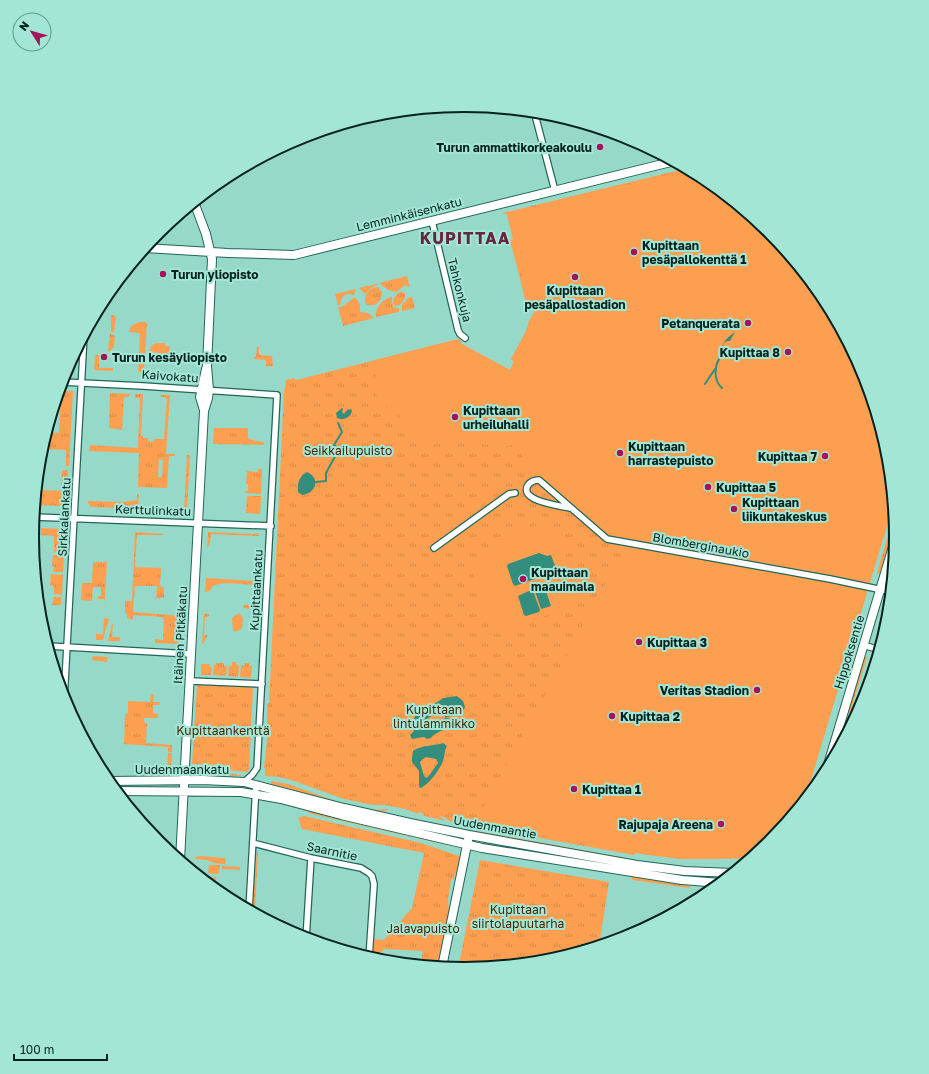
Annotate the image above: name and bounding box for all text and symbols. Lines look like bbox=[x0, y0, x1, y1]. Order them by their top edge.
north arrow bbox=[12, 12, 52, 52]
text: N bbox=[16, 18, 31, 33]
place label: Turun ammattikorkeakoulu bbox=[436, 140, 592, 155]
marker: Turun ammattikorkeakoulu bbox=[595, 142, 605, 152]
street label: Lemminkäisenkatu bbox=[355, 194, 463, 234]
district label: KUPITTAA bbox=[420, 228, 510, 248]
place label: Kupittaan pesäpallokenttä 1 bbox=[642, 238, 746, 267]
marker: Kupittaan pesäpallokenttä 1 bbox=[629, 247, 639, 257]
street label: Tahkonkuja bbox=[445, 256, 475, 324]
place label: Turun yliopisto bbox=[171, 267, 259, 282]
marker: Turun yliopisto bbox=[158, 269, 168, 279]
marker: Kupittaan pesäpallostadion bbox=[570, 272, 580, 282]
place label: Kupittaan pesäpallostadion bbox=[524, 283, 626, 312]
place label: Petanquerata bbox=[661, 316, 740, 331]
marker: Petanquerata bbox=[743, 318, 753, 328]
place label: Kupittaa 8 bbox=[720, 345, 780, 360]
marker: Kupittaa 8 bbox=[783, 347, 793, 357]
place label: Turun kesäyliopisto bbox=[112, 350, 227, 365]
marker: Turun kesäyliopisto bbox=[99, 352, 109, 362]
street label: Kaivokatu bbox=[141, 367, 199, 385]
place label: Kupittaan urheiluhalli bbox=[463, 403, 529, 432]
marker: Kupittaan urheiluhalli bbox=[450, 412, 460, 422]
place label: Kupittaan harrastepuisto bbox=[628, 439, 713, 468]
park label: Seikkailupuisto bbox=[304, 443, 392, 458]
marker: Kupittaan harrastepuisto bbox=[615, 448, 625, 458]
place label: Kupittaa 7 bbox=[758, 449, 817, 464]
marker: Kupittaa 7 bbox=[820, 451, 830, 461]
street label: Sirkkalankatu bbox=[54, 477, 74, 557]
place label: Kupittaa 5 bbox=[716, 480, 776, 495]
marker: Kupittaa 5 bbox=[703, 482, 713, 492]
place label: Kupittaan liikuntakeskus bbox=[742, 495, 827, 524]
street label: Kerttulinkatu bbox=[115, 501, 191, 519]
marker: Kupittaan liikuntakeskus bbox=[729, 504, 739, 514]
street label: Blomberginaukio bbox=[652, 529, 750, 561]
street label: Kupittaankatu bbox=[246, 549, 266, 631]
place label: Kupittaan maauimala bbox=[531, 565, 594, 594]
marker: Kupittaan maauimala bbox=[518, 574, 528, 584]
street label: Itäinen Pitkäkatu bbox=[170, 586, 190, 684]
street label: Hippoksentie bbox=[831, 613, 867, 691]
place label: Kupittaa 3 bbox=[647, 635, 707, 650]
marker: Kupittaa 3 bbox=[634, 637, 644, 647]
place label: Veritas Stadion bbox=[660, 683, 749, 698]
marker: Veritas Stadion bbox=[752, 685, 762, 695]
park label: Kupittaan lintulammikko bbox=[393, 702, 475, 731]
place label: Kupittaa 2 bbox=[620, 709, 680, 724]
marker: Kupittaa 2 bbox=[607, 711, 617, 721]
park label: Kupittaankenttä bbox=[176, 723, 270, 738]
street label: Uudenmaankatu bbox=[135, 762, 229, 777]
place label: Kupittaa 1 bbox=[582, 782, 641, 797]
marker: Kupittaa 1 bbox=[569, 784, 579, 794]
street label: Uudenmaantie bbox=[452, 812, 538, 842]
place label: Rajupaja Areena bbox=[618, 817, 713, 832]
marker: Rajupaja Areena bbox=[716, 819, 726, 829]
street label: Saarnitie bbox=[305, 838, 359, 864]
park label: Kupittaan siirtolapuutarha bbox=[472, 902, 564, 931]
park label: Jalavapuisto bbox=[386, 921, 460, 936]
scale bar bbox=[14, 1036, 107, 1062]
text: 100 m bbox=[20, 1042, 54, 1057]

